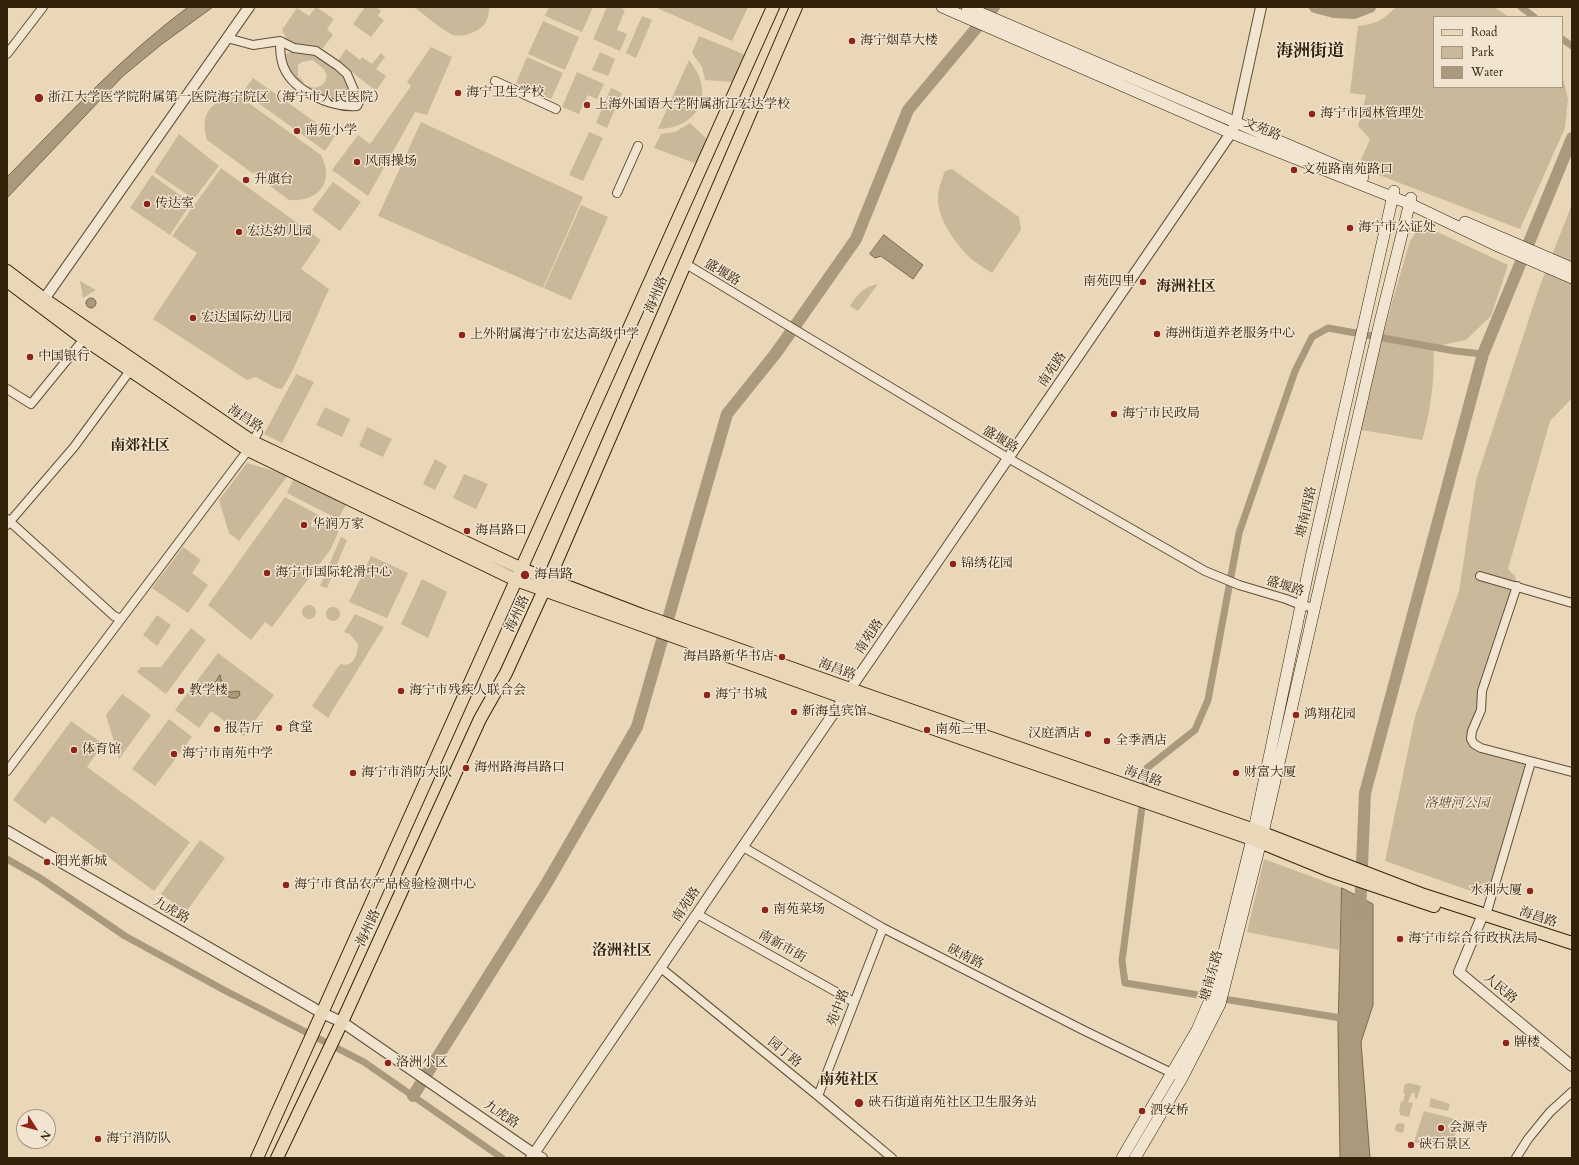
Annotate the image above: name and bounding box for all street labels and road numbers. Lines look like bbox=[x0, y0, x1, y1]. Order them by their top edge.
street label: 文苑路 bbox=[1241, 115, 1283, 145]
street label: 盛堰路 bbox=[701, 256, 743, 290]
street label: 海州路 bbox=[642, 274, 672, 316]
street label: 南苑路 bbox=[1036, 349, 1070, 391]
street label: 海昌路 bbox=[224, 402, 266, 436]
street label: 盛堰路 bbox=[979, 423, 1021, 457]
street label: 塘南西路 bbox=[1294, 485, 1320, 539]
street label: 盛堰路 bbox=[1264, 574, 1306, 600]
street label: 海州路 bbox=[503, 593, 533, 635]
street label: 南苑路 bbox=[853, 616, 887, 658]
street label: 海昌路 bbox=[816, 656, 858, 684]
street label: 海昌路 bbox=[1122, 763, 1164, 791]
street label: 南苑路 bbox=[670, 884, 704, 926]
street label: 九虎路 bbox=[150, 894, 192, 928]
street label: 海昌路 bbox=[1517, 905, 1559, 931]
street label: 海州路 bbox=[354, 907, 384, 949]
street label: 南新市街 bbox=[755, 928, 809, 966]
street label: 硖南路 bbox=[944, 941, 986, 973]
street label: 塘南东路 bbox=[1197, 949, 1227, 1003]
street label: 人民路 bbox=[1480, 970, 1520, 1008]
street label: 苑中路 bbox=[825, 987, 853, 1029]
street label: 园丁路 bbox=[764, 1035, 804, 1071]
street label: 九虎路 bbox=[480, 1098, 522, 1132]

